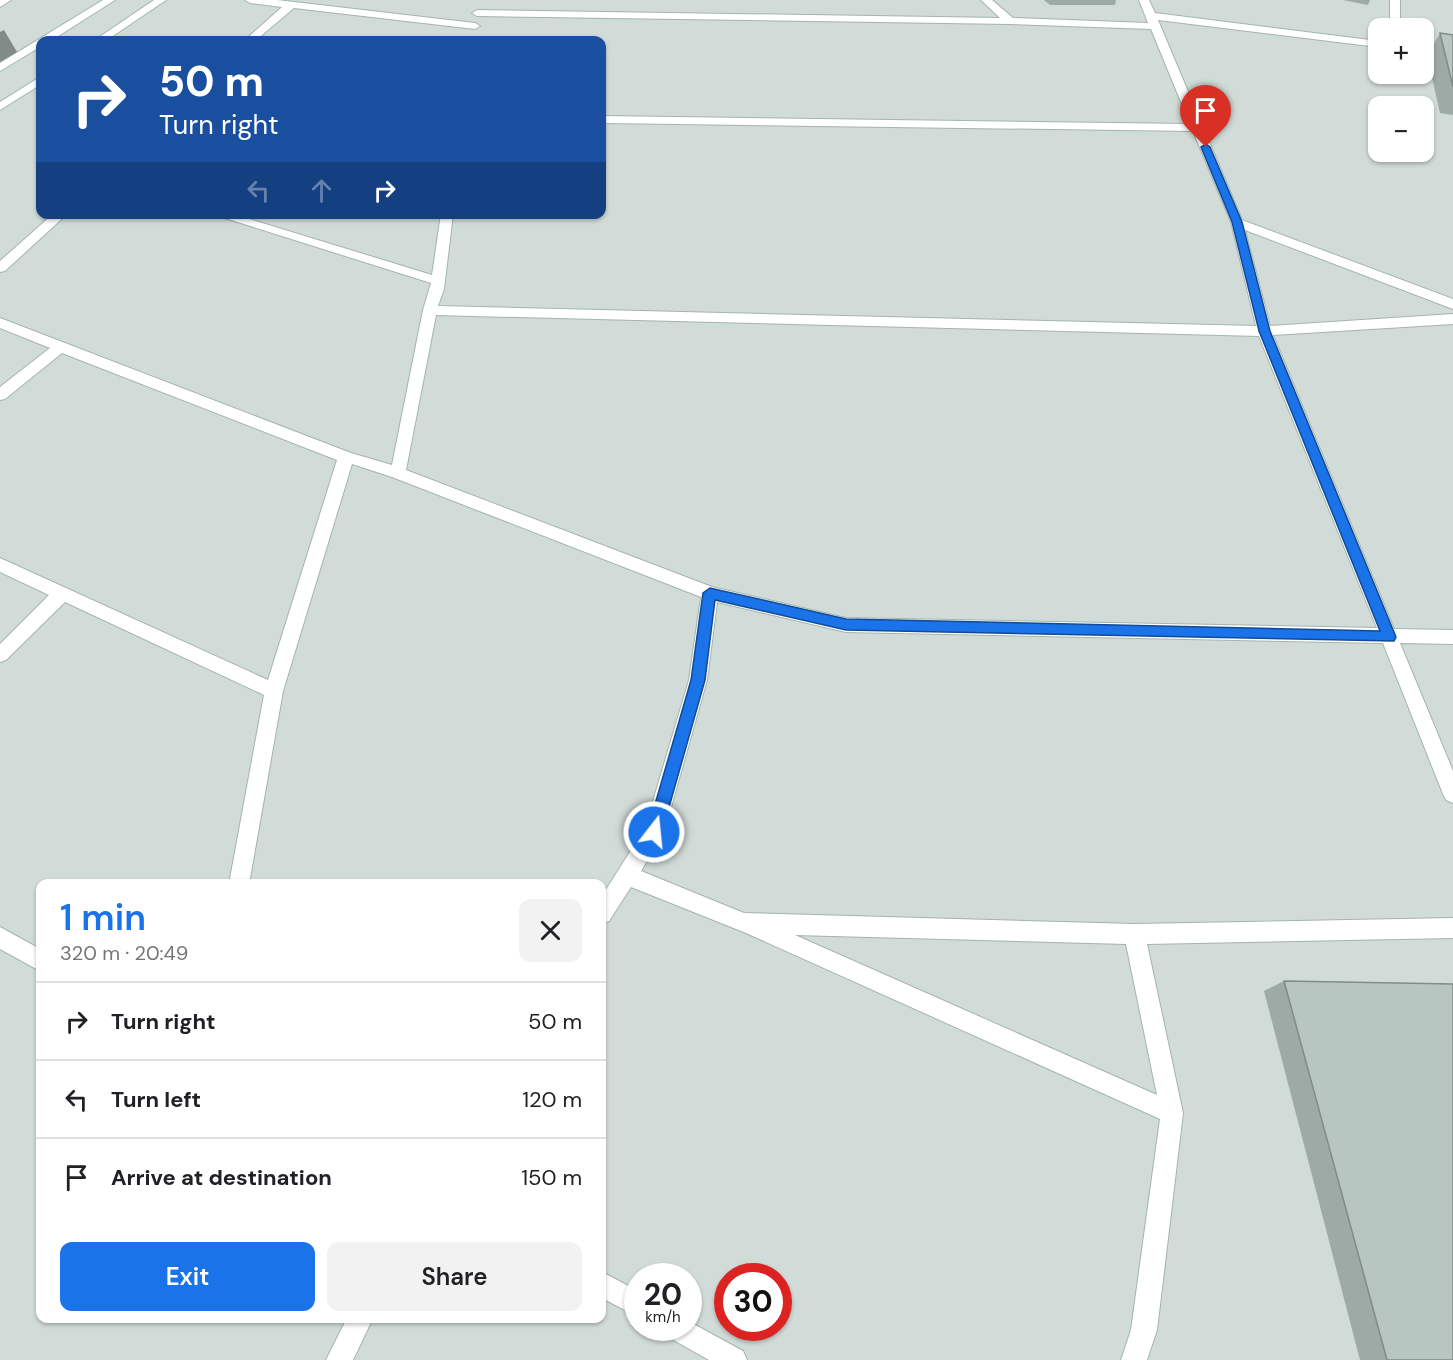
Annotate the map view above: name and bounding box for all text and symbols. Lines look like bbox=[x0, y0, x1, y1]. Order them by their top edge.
map controls bbox=[1368, 18, 1434, 162]
button: + bbox=[1368, 18, 1434, 84]
text: 50 m bbox=[159, 54, 264, 109]
icon: right bbox=[60, 60, 138, 138]
pin bbox=[1180, 85, 1231, 147]
icon: arrive bbox=[1189, 94, 1222, 127]
button: − bbox=[1368, 96, 1434, 162]
text: Turn right bbox=[159, 107, 279, 142]
icon: left bbox=[242, 174, 275, 207]
icon: ahead bbox=[305, 174, 338, 207]
icon: right bbox=[368, 174, 401, 207]
position arrow bbox=[622, 800, 686, 864]
text: 1 min bbox=[60, 894, 146, 941]
button: close bbox=[519, 899, 582, 962]
text: 320 m · 20:49 bbox=[60, 940, 188, 966]
icon: right bbox=[60, 1005, 93, 1038]
text: Turn right bbox=[111, 1007, 216, 1036]
text: 50 m bbox=[528, 1007, 582, 1036]
icon: left bbox=[60, 1083, 93, 1116]
text: Turn left bbox=[111, 1085, 201, 1114]
text: 120 m bbox=[522, 1085, 582, 1114]
icon: arrive bbox=[60, 1161, 93, 1194]
text: Arrive at destination bbox=[111, 1163, 332, 1192]
text: 150 m bbox=[521, 1163, 582, 1192]
button: Exit bbox=[60, 1242, 315, 1311]
button: Share bbox=[327, 1242, 582, 1311]
speed limit sign: 30 bbox=[714, 1263, 792, 1341]
text: 20 bbox=[644, 1275, 682, 1314]
text: km/h bbox=[645, 1307, 681, 1327]

